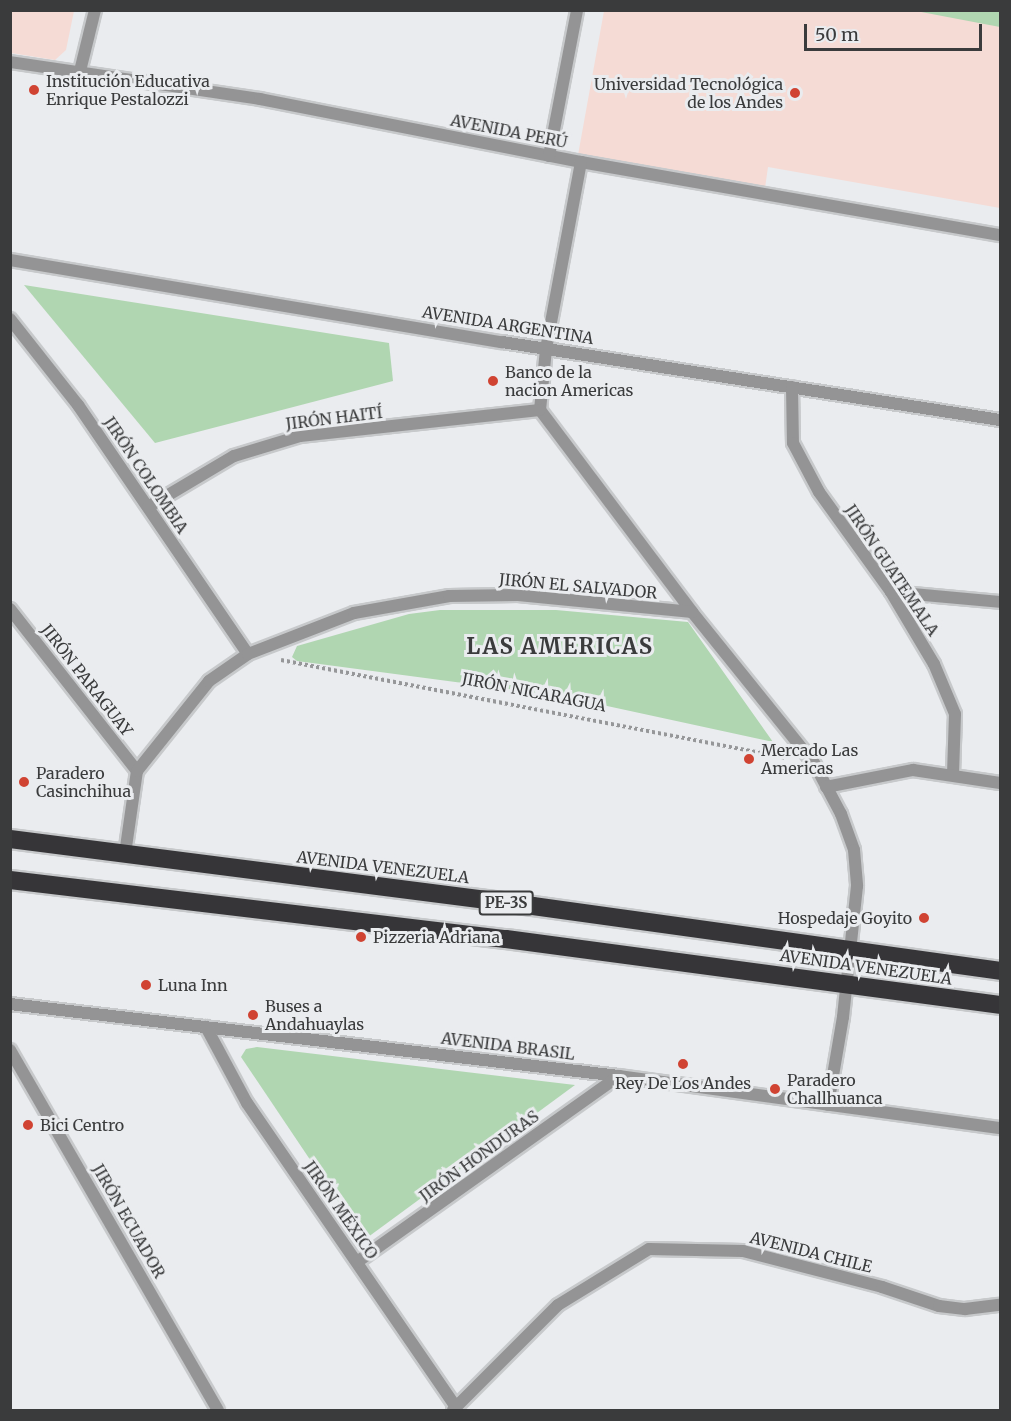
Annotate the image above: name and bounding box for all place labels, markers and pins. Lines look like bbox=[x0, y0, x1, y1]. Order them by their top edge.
place label: Institución Educativa Enrique Pestalozzi bbox=[46, 71, 210, 109]
place label: Universidad Tecnológica de los Andes bbox=[594, 74, 783, 112]
marker: Institución Educativa Enrique Pestalozzi bbox=[27, 83, 41, 97]
marker: Universidad Tecnológica de los Andes bbox=[788, 86, 802, 100]
place label: Banco de la nacion Americas bbox=[505, 362, 633, 400]
marker: Banco de la nacion Americas bbox=[486, 374, 500, 388]
place label: Mercado Las Americas bbox=[761, 740, 858, 778]
marker: Mercado Las Americas bbox=[742, 752, 756, 766]
place label: Paradero Casinchihua bbox=[36, 763, 131, 801]
marker: Paradero Casinchihua bbox=[17, 775, 31, 789]
place label: Hospedaje Goyito bbox=[778, 908, 912, 928]
marker: Hospedaje Goyito bbox=[917, 911, 931, 925]
place label: Pizzeria Adriana bbox=[373, 927, 500, 947]
marker: Pizzeria Adriana bbox=[354, 930, 368, 944]
place label: Luna Inn bbox=[158, 975, 228, 995]
marker: Luna Inn bbox=[139, 978, 153, 992]
place label: Buses a Andahuaylas bbox=[265, 996, 364, 1034]
marker: Buses a Andahuaylas bbox=[246, 1008, 260, 1022]
marker: Rey De Los Andes bbox=[676, 1057, 690, 1071]
place label: Paradero Challhuanca bbox=[787, 1070, 883, 1108]
place label: Rey De Los Andes bbox=[615, 1073, 751, 1093]
marker: Paradero Challhuanca bbox=[768, 1082, 782, 1096]
place label: Bici Centro bbox=[40, 1115, 124, 1135]
marker: Bici Centro bbox=[21, 1118, 35, 1132]

